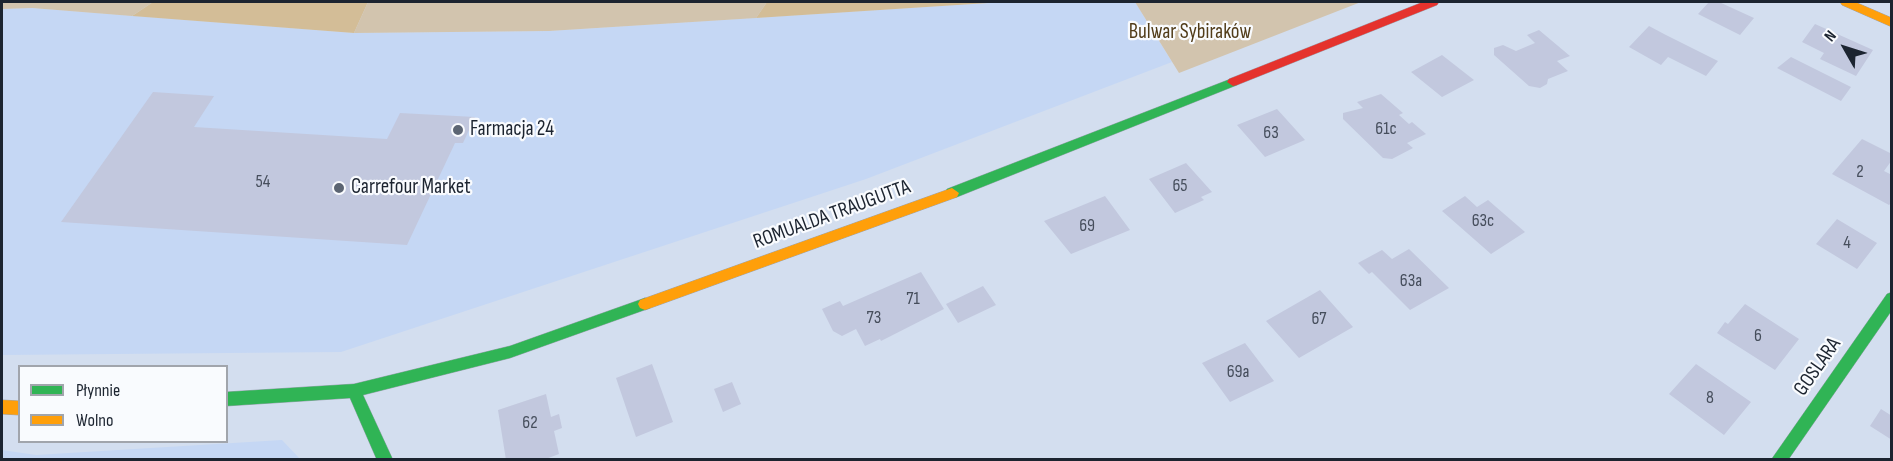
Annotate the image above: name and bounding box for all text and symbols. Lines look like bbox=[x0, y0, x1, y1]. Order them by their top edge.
north arrow bbox=[1815, 18, 1875, 78]
park label: Bulwar Sybiraków bbox=[1129, 20, 1251, 46]
text: N bbox=[1821, 27, 1841, 46]
place label: Farmacja 24 bbox=[470, 117, 554, 143]
house number: 61c bbox=[1375, 118, 1397, 140]
house number: 63 bbox=[1263, 122, 1279, 144]
marker: Farmacja 24 bbox=[451, 123, 465, 137]
house number: 2 bbox=[1856, 161, 1864, 183]
house number: 54 bbox=[256, 171, 270, 193]
place label: Carrefour Market bbox=[351, 175, 471, 201]
street label: ROMUALDA TRAUGUTTA bbox=[750, 175, 914, 255]
house number: 65 bbox=[1172, 175, 1188, 197]
marker: Carrefour Market bbox=[332, 181, 346, 195]
house number: 63c bbox=[1472, 210, 1494, 232]
house number: 69 bbox=[1079, 215, 1095, 237]
house number: 4 bbox=[1843, 232, 1851, 254]
house number: 63a bbox=[1400, 270, 1422, 292]
house number: 71 bbox=[906, 288, 920, 310]
house number: 73 bbox=[867, 307, 881, 329]
house number: 67 bbox=[1311, 308, 1327, 330]
house number: 6 bbox=[1754, 325, 1762, 347]
street label: GOSLARA bbox=[1789, 333, 1847, 401]
house number: 69a bbox=[1227, 361, 1249, 383]
legend bbox=[18, 365, 228, 443]
text: Płynnie bbox=[76, 380, 120, 401]
house number: 8 bbox=[1706, 387, 1714, 409]
text: Wolno bbox=[76, 410, 113, 431]
house number: 62 bbox=[522, 412, 538, 434]

